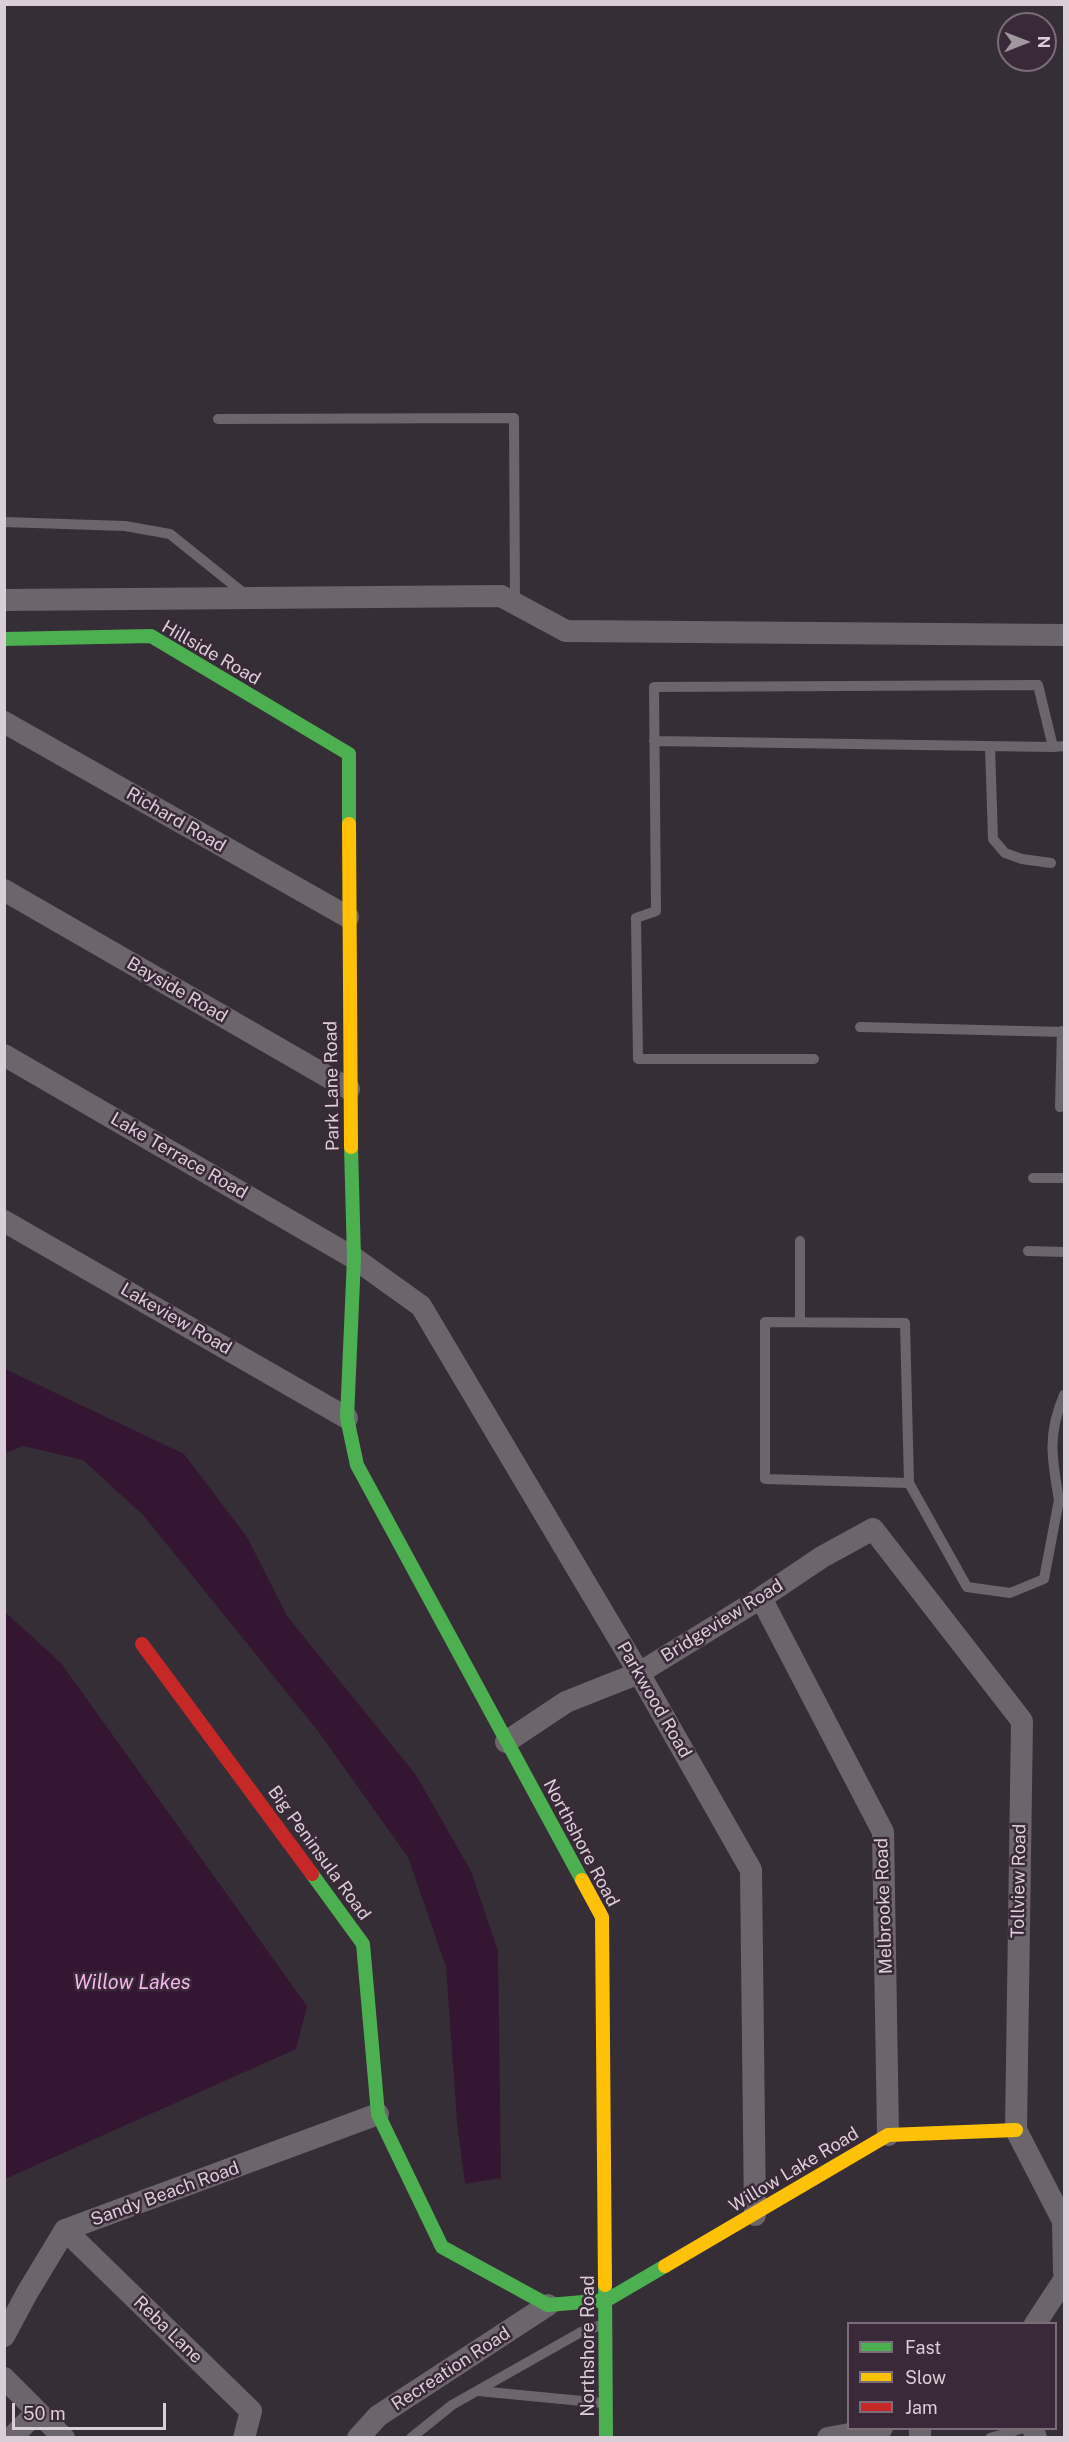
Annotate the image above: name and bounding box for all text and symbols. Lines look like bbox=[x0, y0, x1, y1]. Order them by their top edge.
north arrow bbox=[997, 12, 1057, 72]
text: N bbox=[1034, 36, 1053, 48]
street label: Hillside Road bbox=[158, 616, 264, 690]
street label: Richard Road bbox=[122, 783, 230, 857]
street label: Bayside Road bbox=[123, 952, 231, 1028]
street label: Park Lane Road bbox=[320, 1021, 344, 1151]
street label: Lake Terrace Road bbox=[107, 1108, 251, 1204]
street label: Lakeview Road bbox=[117, 1279, 235, 1359]
street label: Bridgeview Road bbox=[657, 1575, 787, 1667]
street label: Parkwood Road bbox=[612, 1638, 696, 1762]
street label: Northshore Road bbox=[538, 1775, 624, 1911]
street label: Big Peninsula Road bbox=[263, 1782, 375, 1924]
street label: Tollview Road bbox=[1007, 1824, 1031, 1938]
street label: Melbrooke Road bbox=[871, 1838, 897, 1974]
water label: Willow Lakes bbox=[73, 1971, 191, 1995]
street label: Willow Lake Road bbox=[725, 2123, 863, 2217]
street label: Sandy Beach Road bbox=[88, 2157, 242, 2231]
street label: Northshore Road bbox=[577, 2275, 599, 2417]
street label: Reba Lane bbox=[129, 2292, 207, 2368]
legend bbox=[847, 2322, 1057, 2430]
street label: Recreation Road bbox=[388, 2323, 514, 2415]
text: Fast bbox=[905, 2337, 941, 2358]
text: Slow bbox=[905, 2367, 946, 2388]
scale bar bbox=[15, 2391, 170, 2429]
text: Jam bbox=[905, 2397, 938, 2418]
text: 50 m bbox=[23, 2403, 66, 2424]

